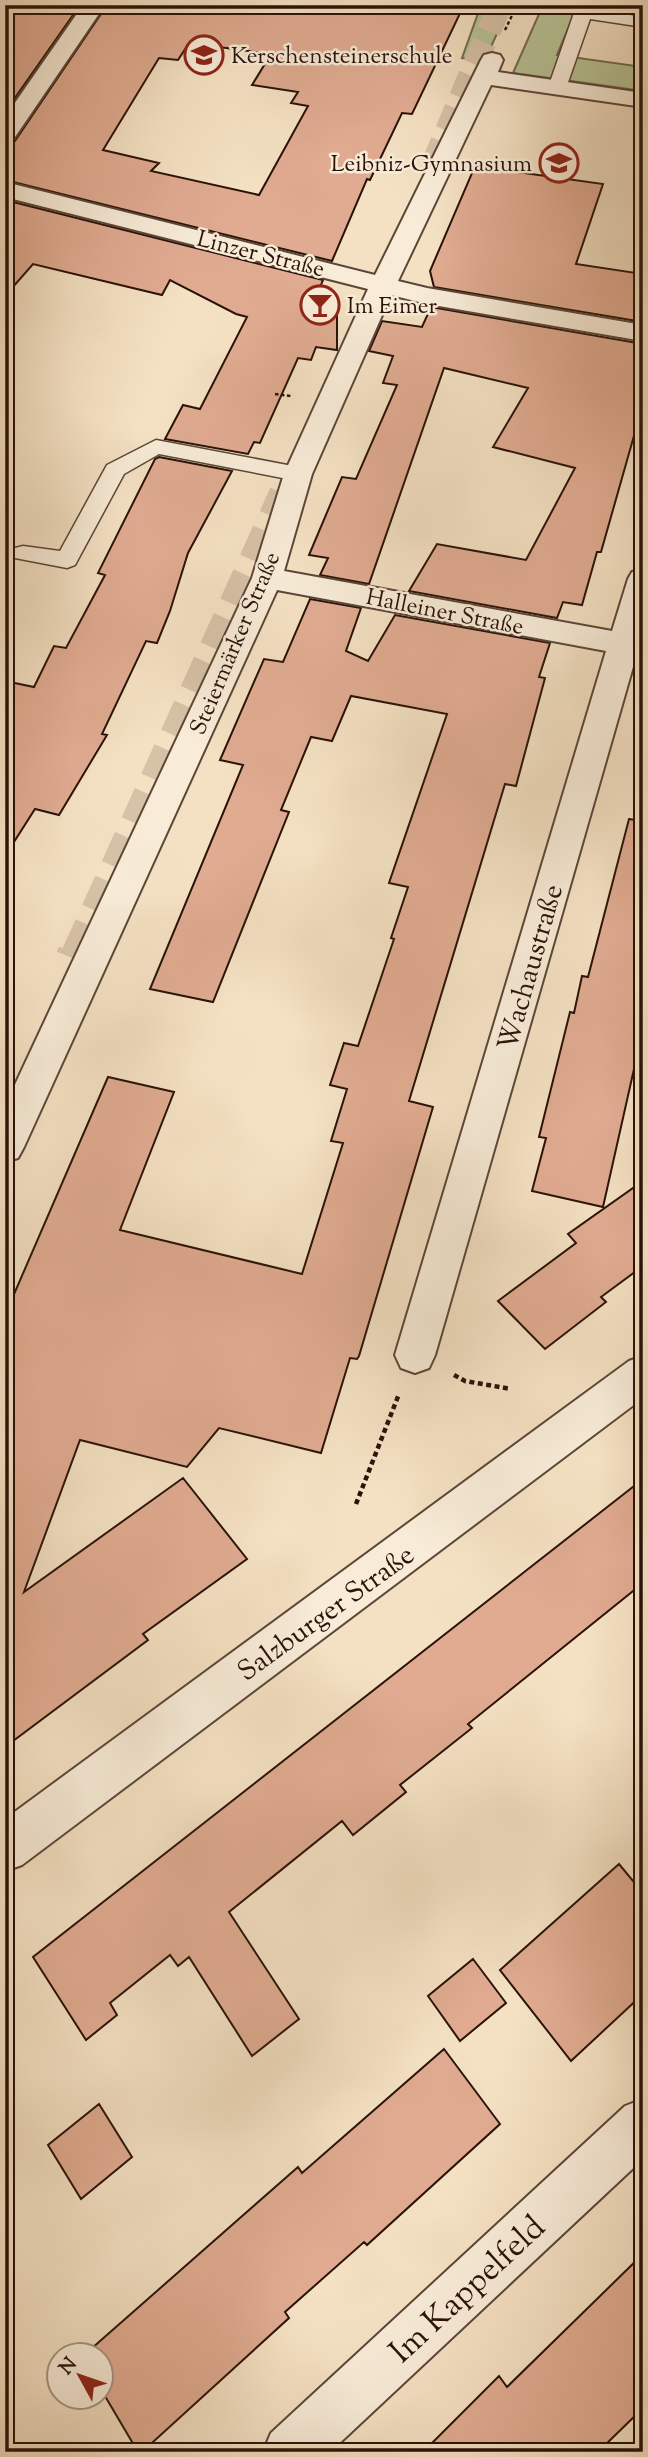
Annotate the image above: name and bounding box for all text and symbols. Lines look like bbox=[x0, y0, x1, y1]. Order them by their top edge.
school or university icon: Kerschensteinerschule bbox=[183, 34, 225, 76]
place label: Kerschensteinerschule bbox=[231, 41, 453, 74]
school or university icon: Leibniz-Gymnasium bbox=[538, 142, 580, 184]
place label: Leibniz-Gymnasium bbox=[331, 149, 532, 182]
street label: Linzer Straße bbox=[193, 224, 328, 287]
bar icon: Im Eimer bbox=[299, 284, 341, 326]
place label: Im Eimer bbox=[347, 291, 437, 324]
street label: Steiermärker Straße bbox=[183, 547, 290, 741]
street label: Halleiner Straße bbox=[363, 582, 526, 645]
street label: Wachaustraße bbox=[489, 880, 575, 1056]
street label: Salzburger Straße bbox=[230, 1536, 424, 1692]
street label: Im Kappelfeld bbox=[380, 2206, 558, 2376]
north arrow bbox=[46, 2342, 116, 2412]
text: N bbox=[54, 2352, 84, 2381]

